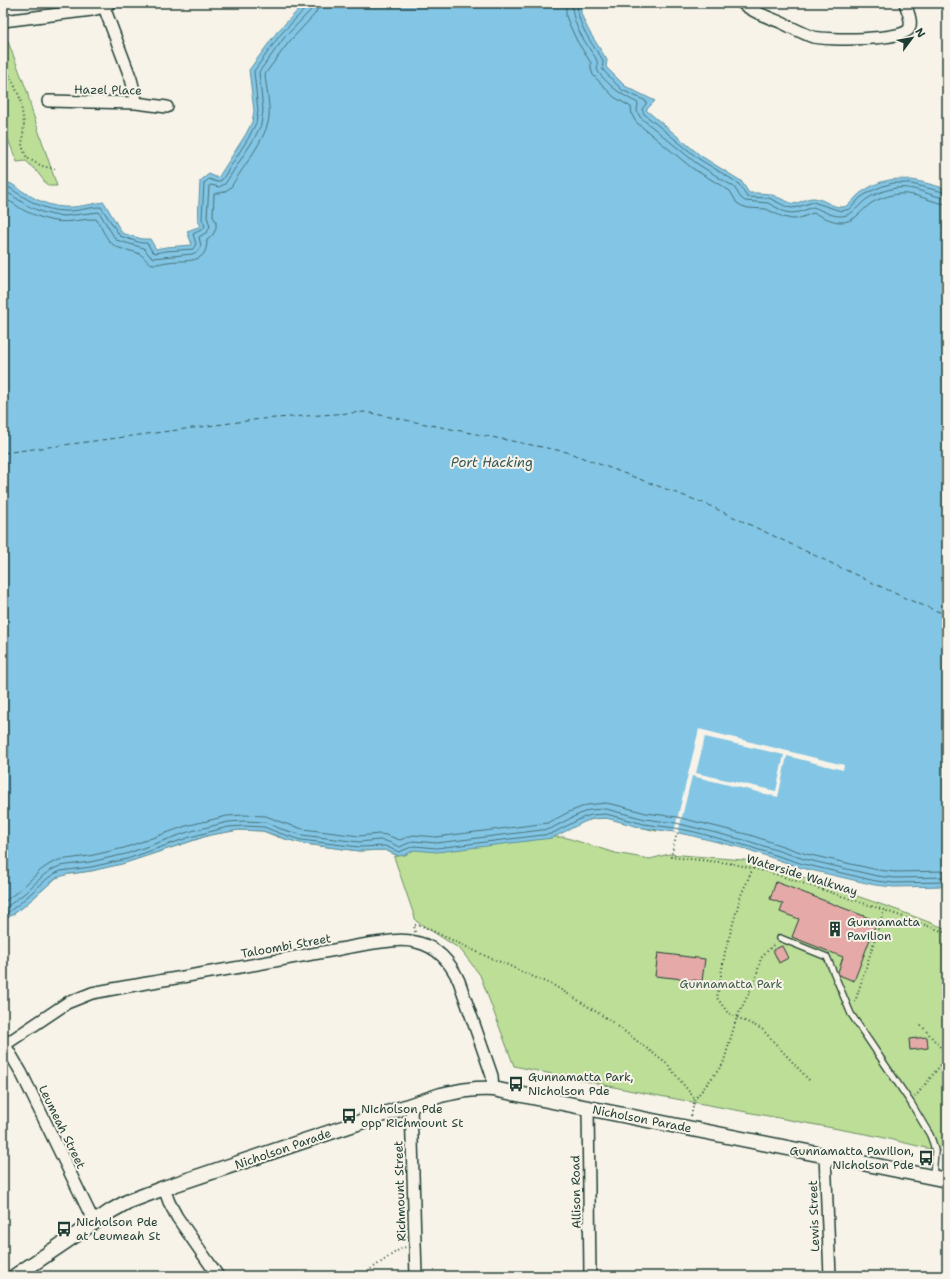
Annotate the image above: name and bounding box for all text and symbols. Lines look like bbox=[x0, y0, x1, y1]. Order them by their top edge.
north arrow bbox=[892, 18, 932, 58]
text: N bbox=[911, 25, 929, 41]
street label: Hazel Place bbox=[74, 81, 142, 99]
water label: Port Hacking bbox=[451, 454, 533, 471]
street label: Waterside Walkway bbox=[744, 850, 860, 900]
place label: Gunnamatta Pavilion bbox=[847, 914, 921, 944]
building icon: Gunnamatta Pavilion bbox=[826, 920, 844, 938]
street label: Taloombi Street bbox=[240, 930, 332, 962]
park label: Gunnamatta Park bbox=[680, 976, 783, 992]
place label: Gunnamatta Park, Nicholson Pde bbox=[528, 1069, 634, 1099]
bus stop icon: Gunnamatta Park, Nicholson Pde bbox=[507, 1075, 525, 1093]
street label: Leumeah Street bbox=[35, 1083, 89, 1171]
place label: Nicholson Pde opp Richmount St bbox=[361, 1101, 463, 1131]
street label: Nicholson Parade bbox=[591, 1102, 693, 1137]
bus stop icon: Nicholson Pde opp Richmount St bbox=[340, 1107, 358, 1125]
street label: Nicholson Parade bbox=[233, 1125, 334, 1173]
street label: Richmount Street bbox=[390, 1140, 410, 1242]
place label: Gunnamatta Pavilion, Nicholson Pde bbox=[790, 1143, 914, 1173]
bus stop icon: Gunnamatta Pavilion, Nicholson Pde bbox=[917, 1149, 935, 1167]
street label: Allison Road bbox=[567, 1155, 585, 1229]
street label: Lewis Street bbox=[805, 1180, 823, 1252]
place label: Nicholson Pde at Leumeah St bbox=[76, 1214, 160, 1244]
bus stop icon: Nicholson Pde at Leumeah St bbox=[55, 1220, 73, 1238]

